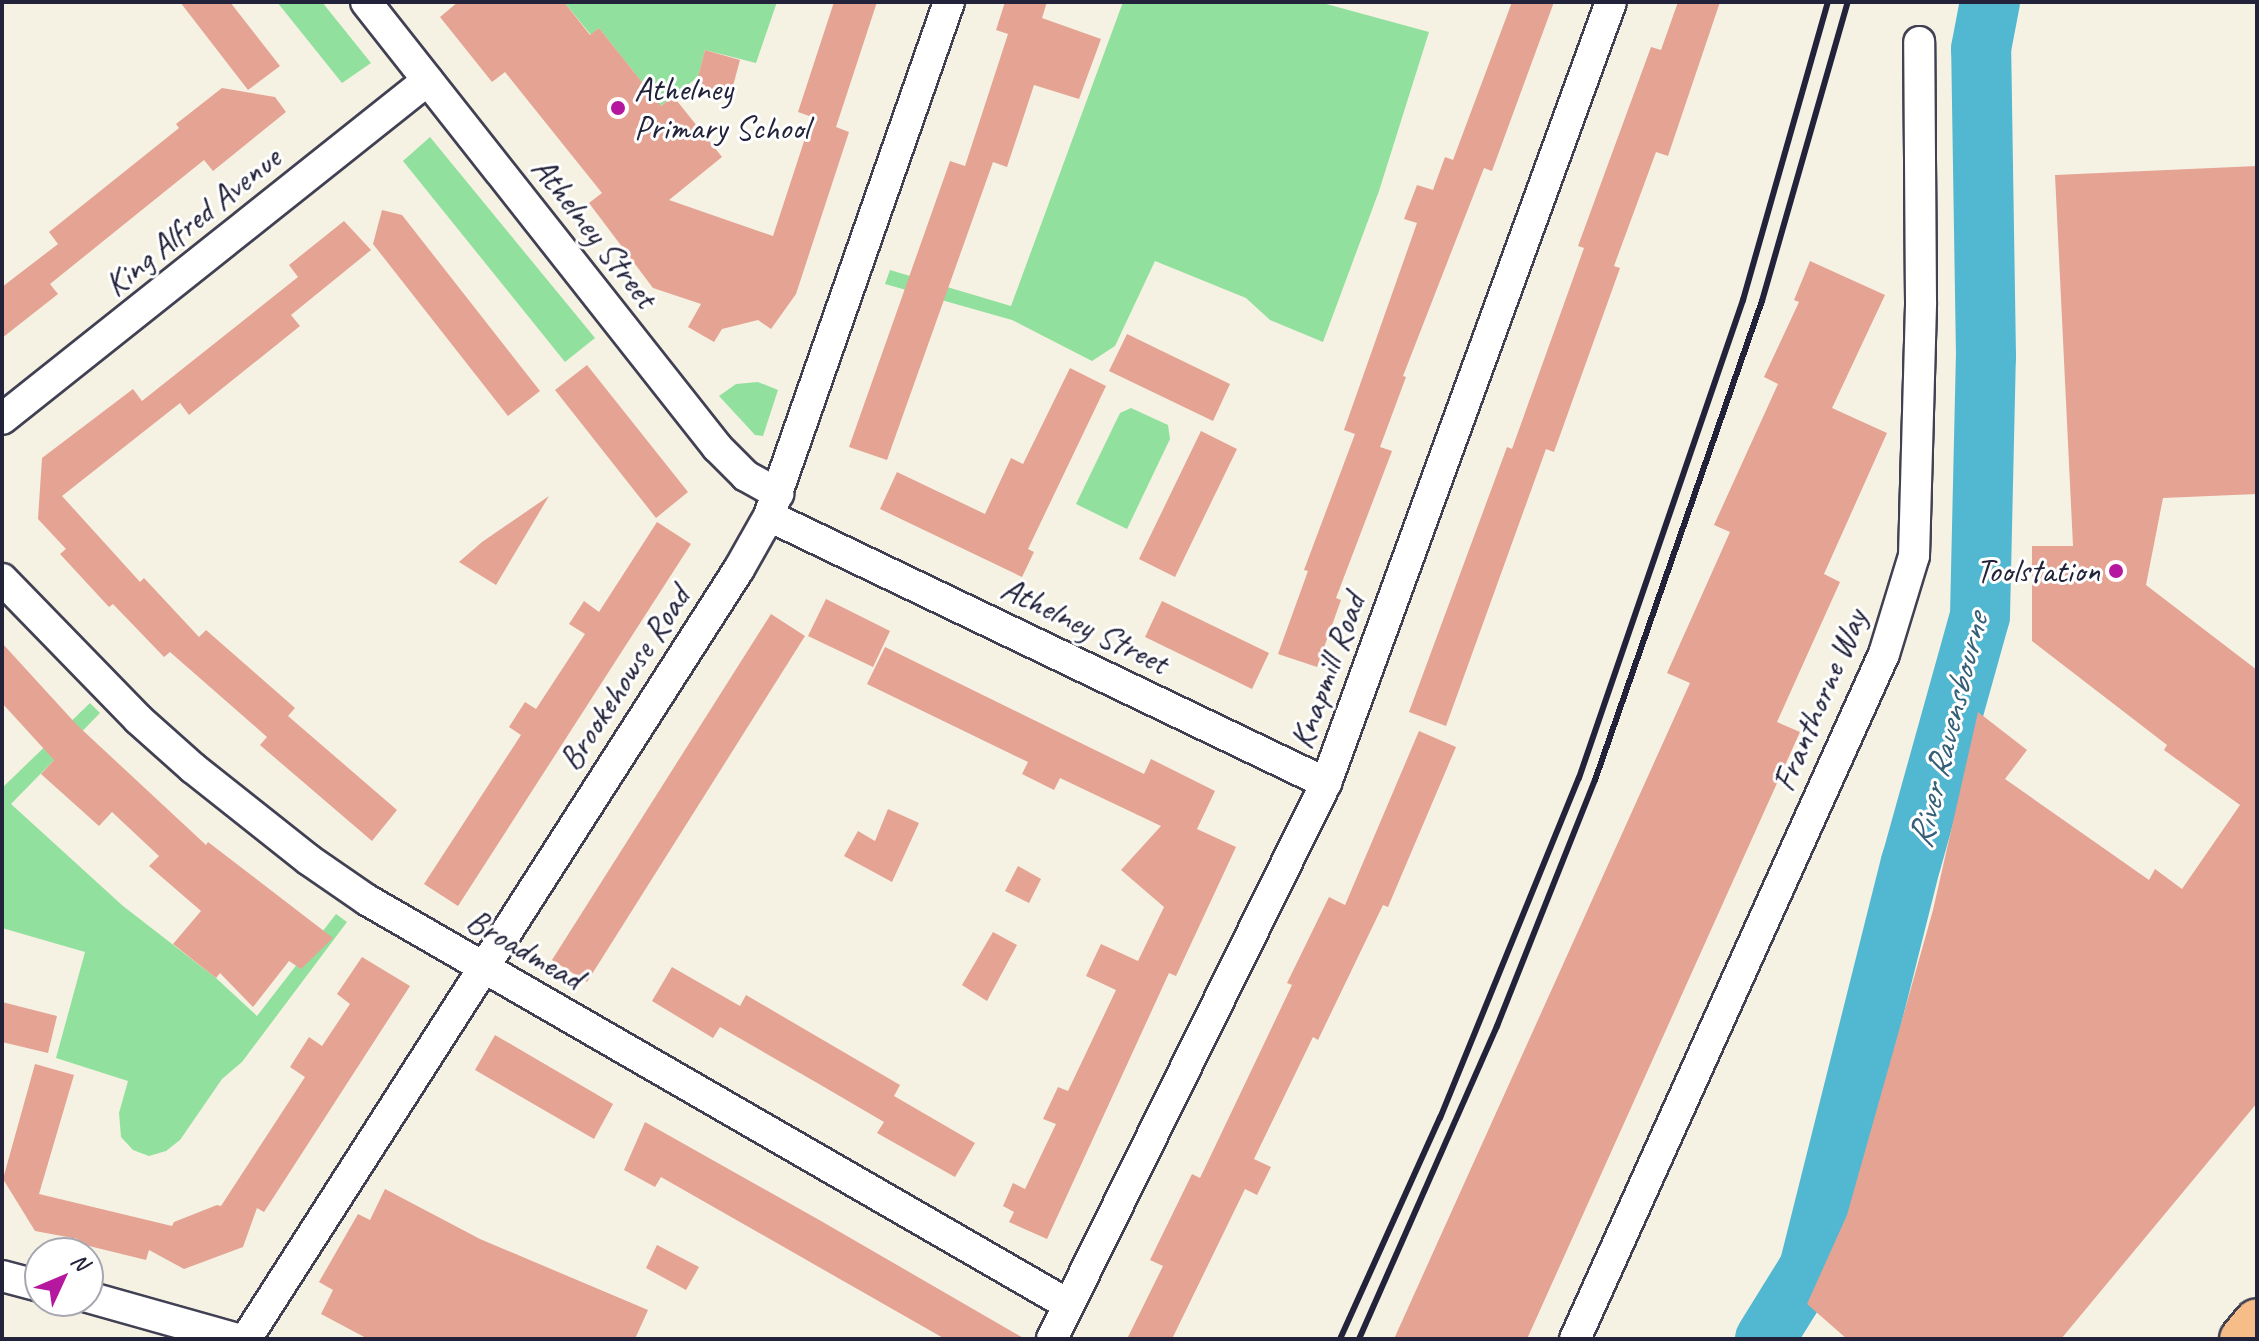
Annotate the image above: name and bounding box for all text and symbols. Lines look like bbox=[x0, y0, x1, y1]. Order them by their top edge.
place label: Athelney Primary School bbox=[634, 68, 808, 148]
marker: Athelney Primary School bbox=[609, 99, 627, 117]
street label: King Alfred Avenue bbox=[96, 138, 288, 304]
street label: Athelney Street bbox=[523, 148, 667, 316]
place label: Toolstation bbox=[1976, 551, 2100, 591]
marker: Toolstation bbox=[2107, 562, 2125, 580]
street label: Athelney Street bbox=[995, 567, 1175, 683]
street label: Brookehowse Road bbox=[550, 579, 698, 777]
street label: Knapmill Road bbox=[1280, 589, 1374, 753]
street label: Franthorne Way bbox=[1762, 603, 1876, 797]
water label: River Ravensbourne bbox=[1898, 609, 1998, 853]
street label: Broadmead bbox=[460, 900, 590, 998]
north arrow bbox=[24, 1237, 104, 1317]
text: N bbox=[65, 1247, 95, 1276]

